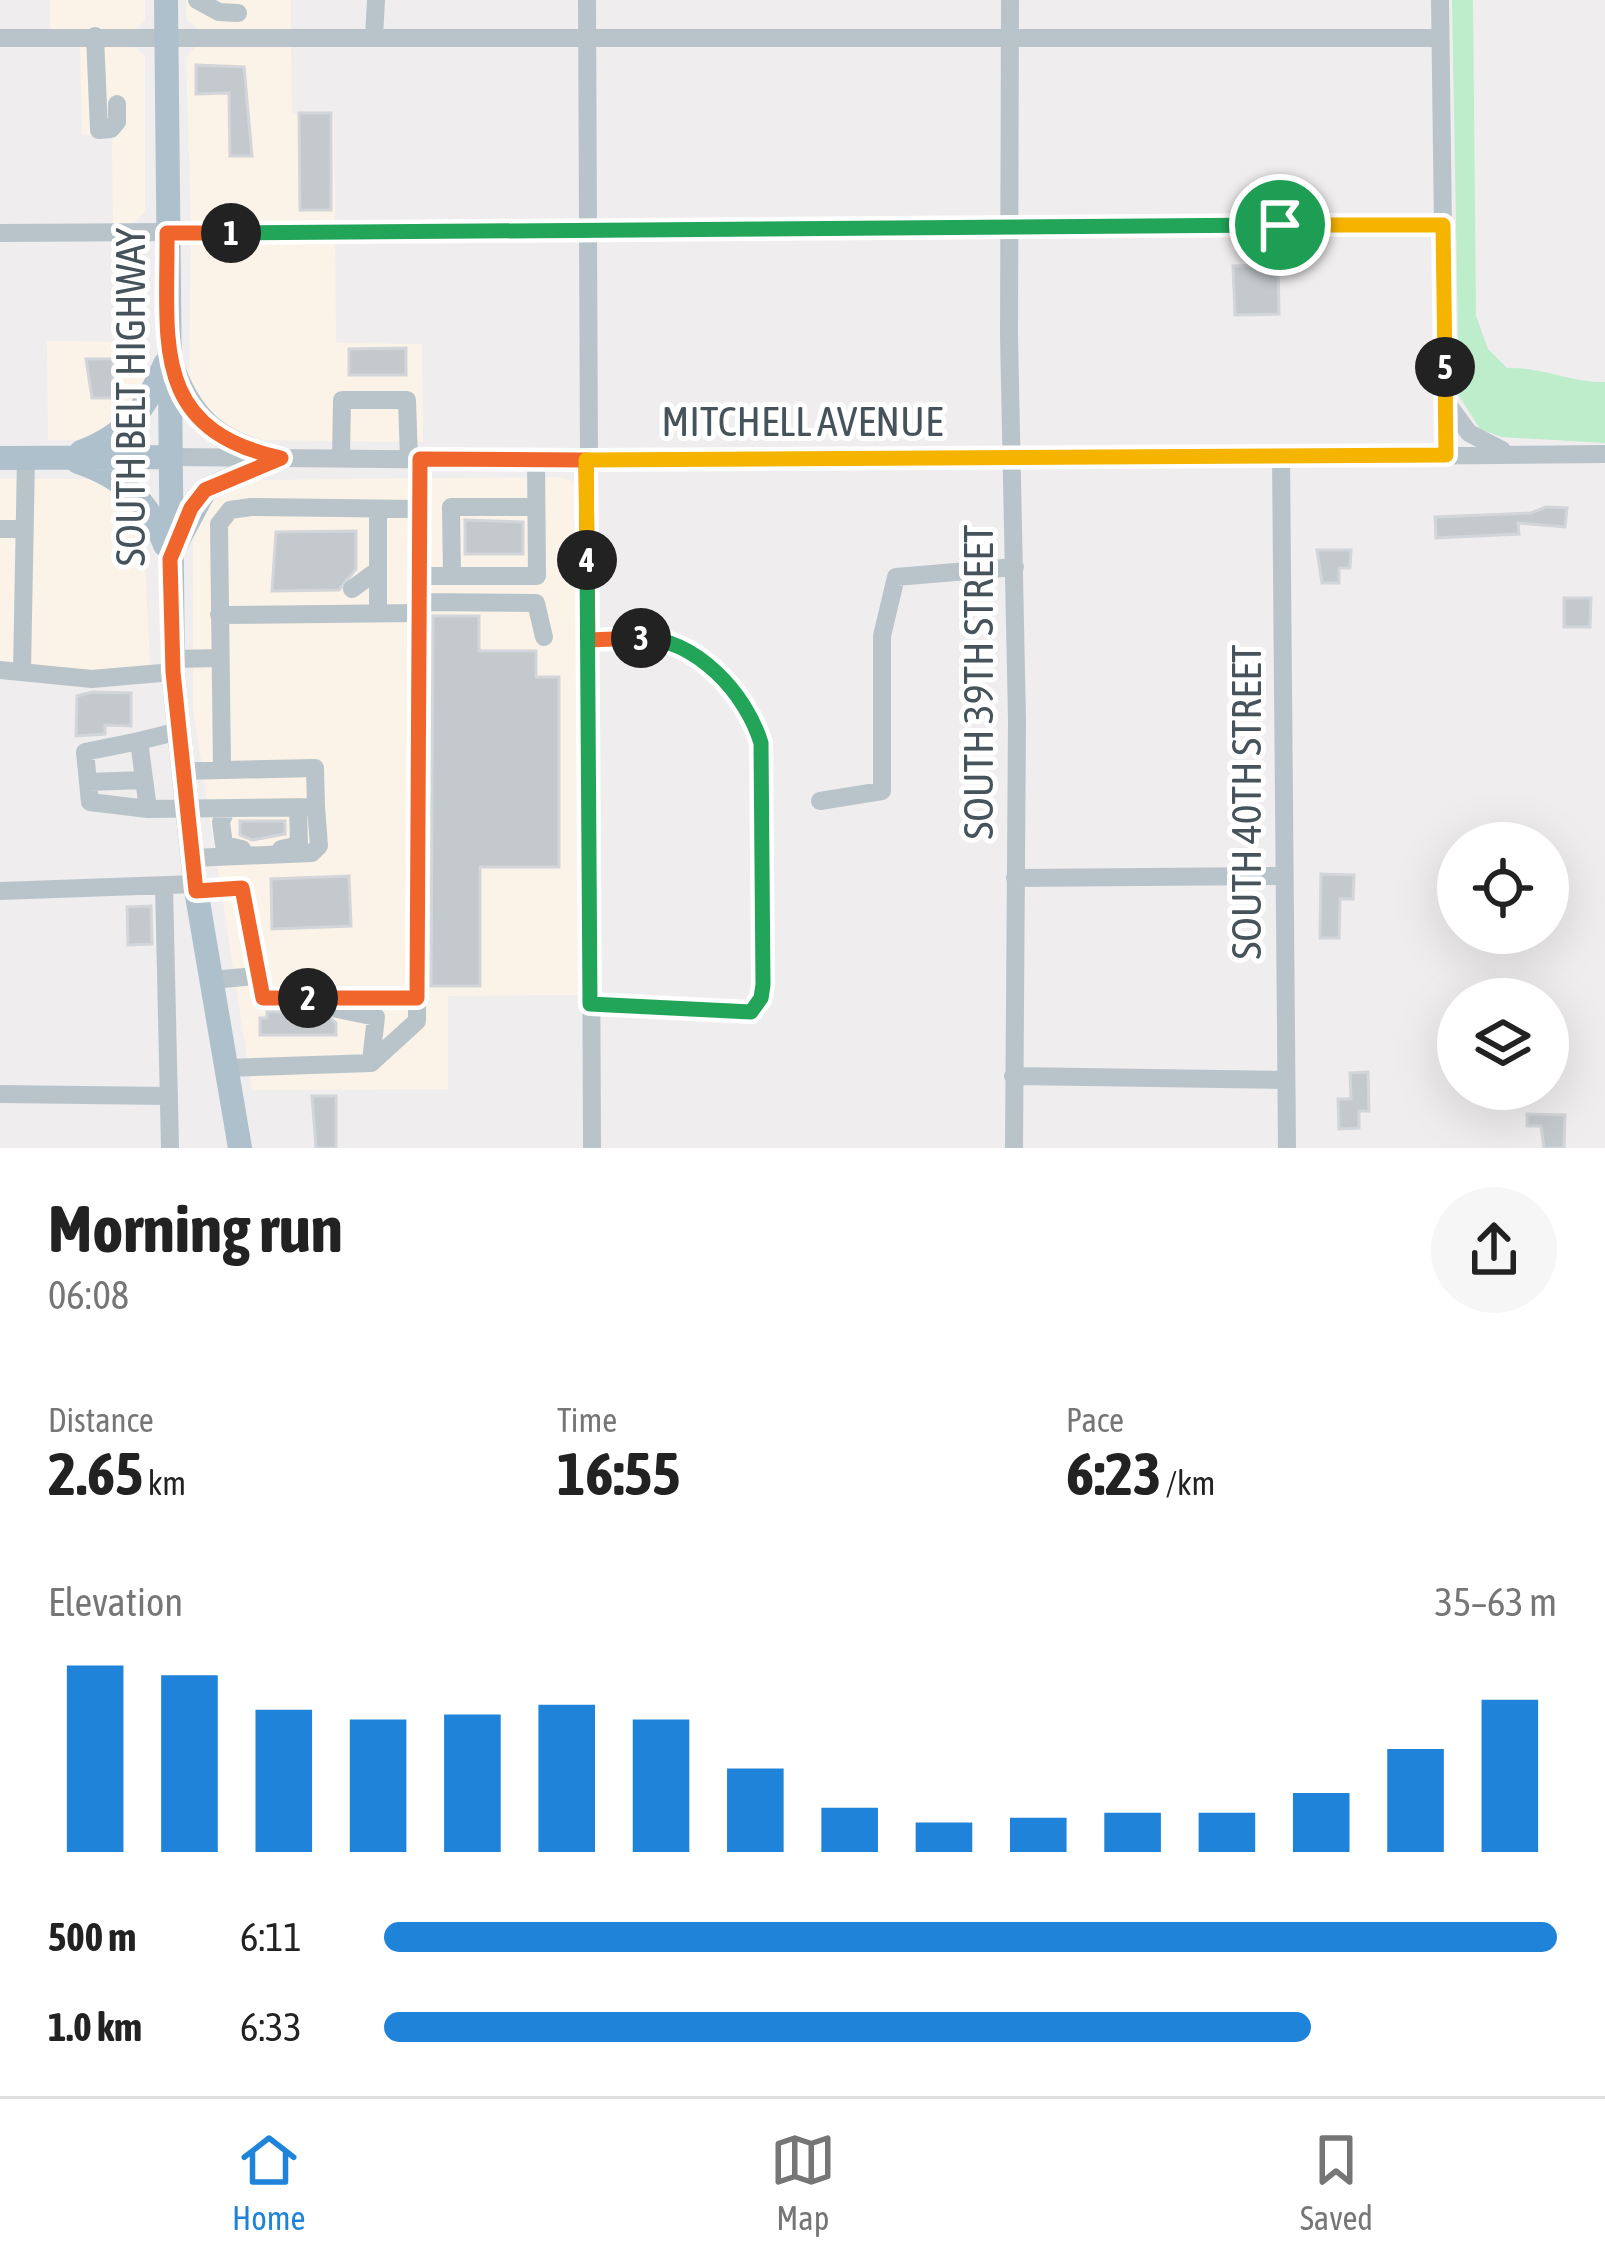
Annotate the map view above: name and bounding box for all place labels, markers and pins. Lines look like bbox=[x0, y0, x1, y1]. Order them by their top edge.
pin bbox=[1229, 174, 1331, 276]
pin: 1 bbox=[201, 203, 261, 263]
pin: 5 bbox=[1415, 337, 1475, 397]
pin: 4 bbox=[557, 530, 617, 590]
pin: 3 bbox=[611, 608, 671, 668]
pin: 2 bbox=[278, 968, 338, 1028]

